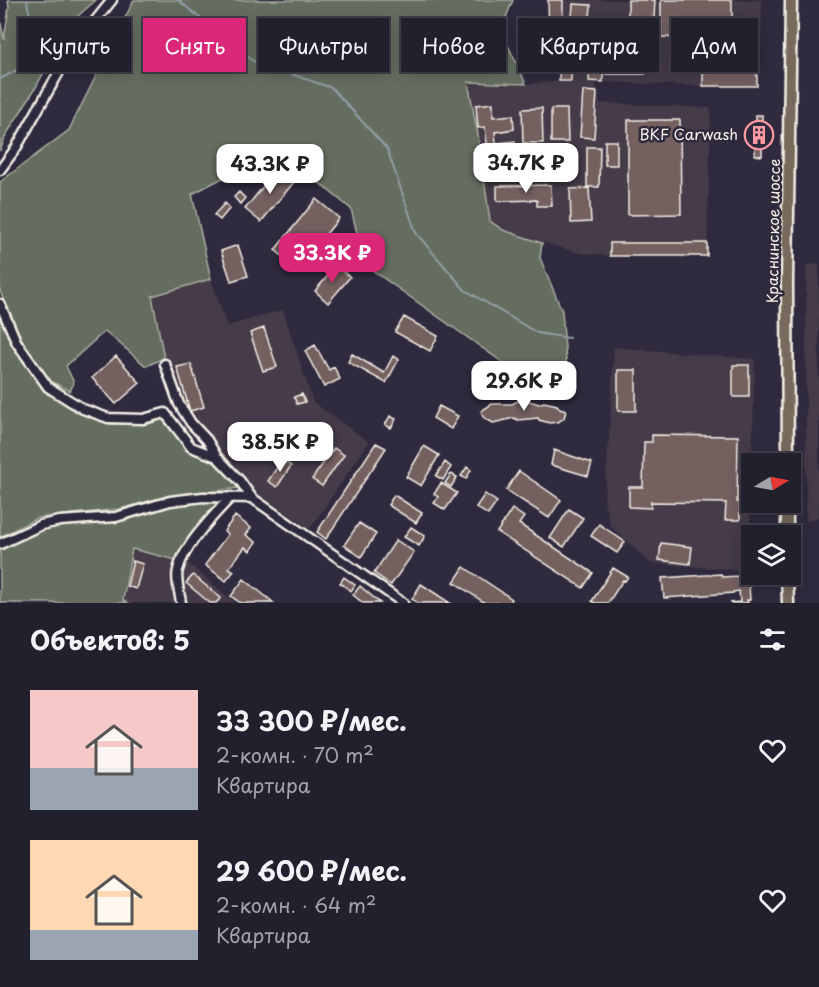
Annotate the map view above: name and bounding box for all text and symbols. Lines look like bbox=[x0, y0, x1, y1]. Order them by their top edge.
chip: Купить bbox=[18, 18, 131, 72]
chip: Снять bbox=[143, 18, 246, 72]
chip: Фильтры bbox=[258, 18, 389, 72]
chip: Новое bbox=[401, 18, 506, 72]
chip: Квартира bbox=[518, 18, 659, 72]
chip: Дом bbox=[671, 18, 758, 72]
building icon: BKF Carwash bbox=[743, 119, 775, 151]
place label: BKF Carwash bbox=[639, 122, 738, 145]
pin: 34.7K ₽ bbox=[471, 143, 581, 194]
pin: 43.3K ₽ bbox=[215, 144, 325, 195]
text: 34.7K ₽ bbox=[487, 147, 565, 177]
text: 43.3K ₽ bbox=[231, 148, 309, 178]
street label: Краснинское шоссе bbox=[760, 158, 785, 303]
pin: 33.3K ₽ bbox=[277, 233, 387, 284]
text: 33.3K ₽ bbox=[293, 237, 371, 267]
pin: 29.6K ₽ bbox=[469, 361, 579, 412]
text: 29.6K ₽ bbox=[485, 365, 563, 395]
pin: 38.5K ₽ bbox=[225, 422, 335, 473]
text: 38.5K ₽ bbox=[241, 426, 319, 456]
north arrow bbox=[741, 453, 801, 513]
map controls bbox=[741, 453, 801, 585]
button: layers bbox=[741, 525, 801, 585]
text: Объектов: 5 bbox=[30, 620, 190, 659]
icon: filters bbox=[756, 623, 789, 656]
text: 33 300 ₽/мес. bbox=[216, 701, 407, 740]
icon: home bbox=[78, 714, 150, 786]
icon: heart bbox=[756, 734, 789, 767]
text: 2-комн. · 70 m² bbox=[216, 740, 374, 770]
text: Квартира bbox=[216, 770, 310, 800]
text: 29 600 ₽/мес. bbox=[216, 851, 407, 890]
icon: home bbox=[78, 864, 150, 936]
icon: heart bbox=[756, 884, 789, 917]
text: 2-комн. · 64 m² bbox=[216, 890, 376, 920]
text: Квартира bbox=[216, 920, 310, 950]

